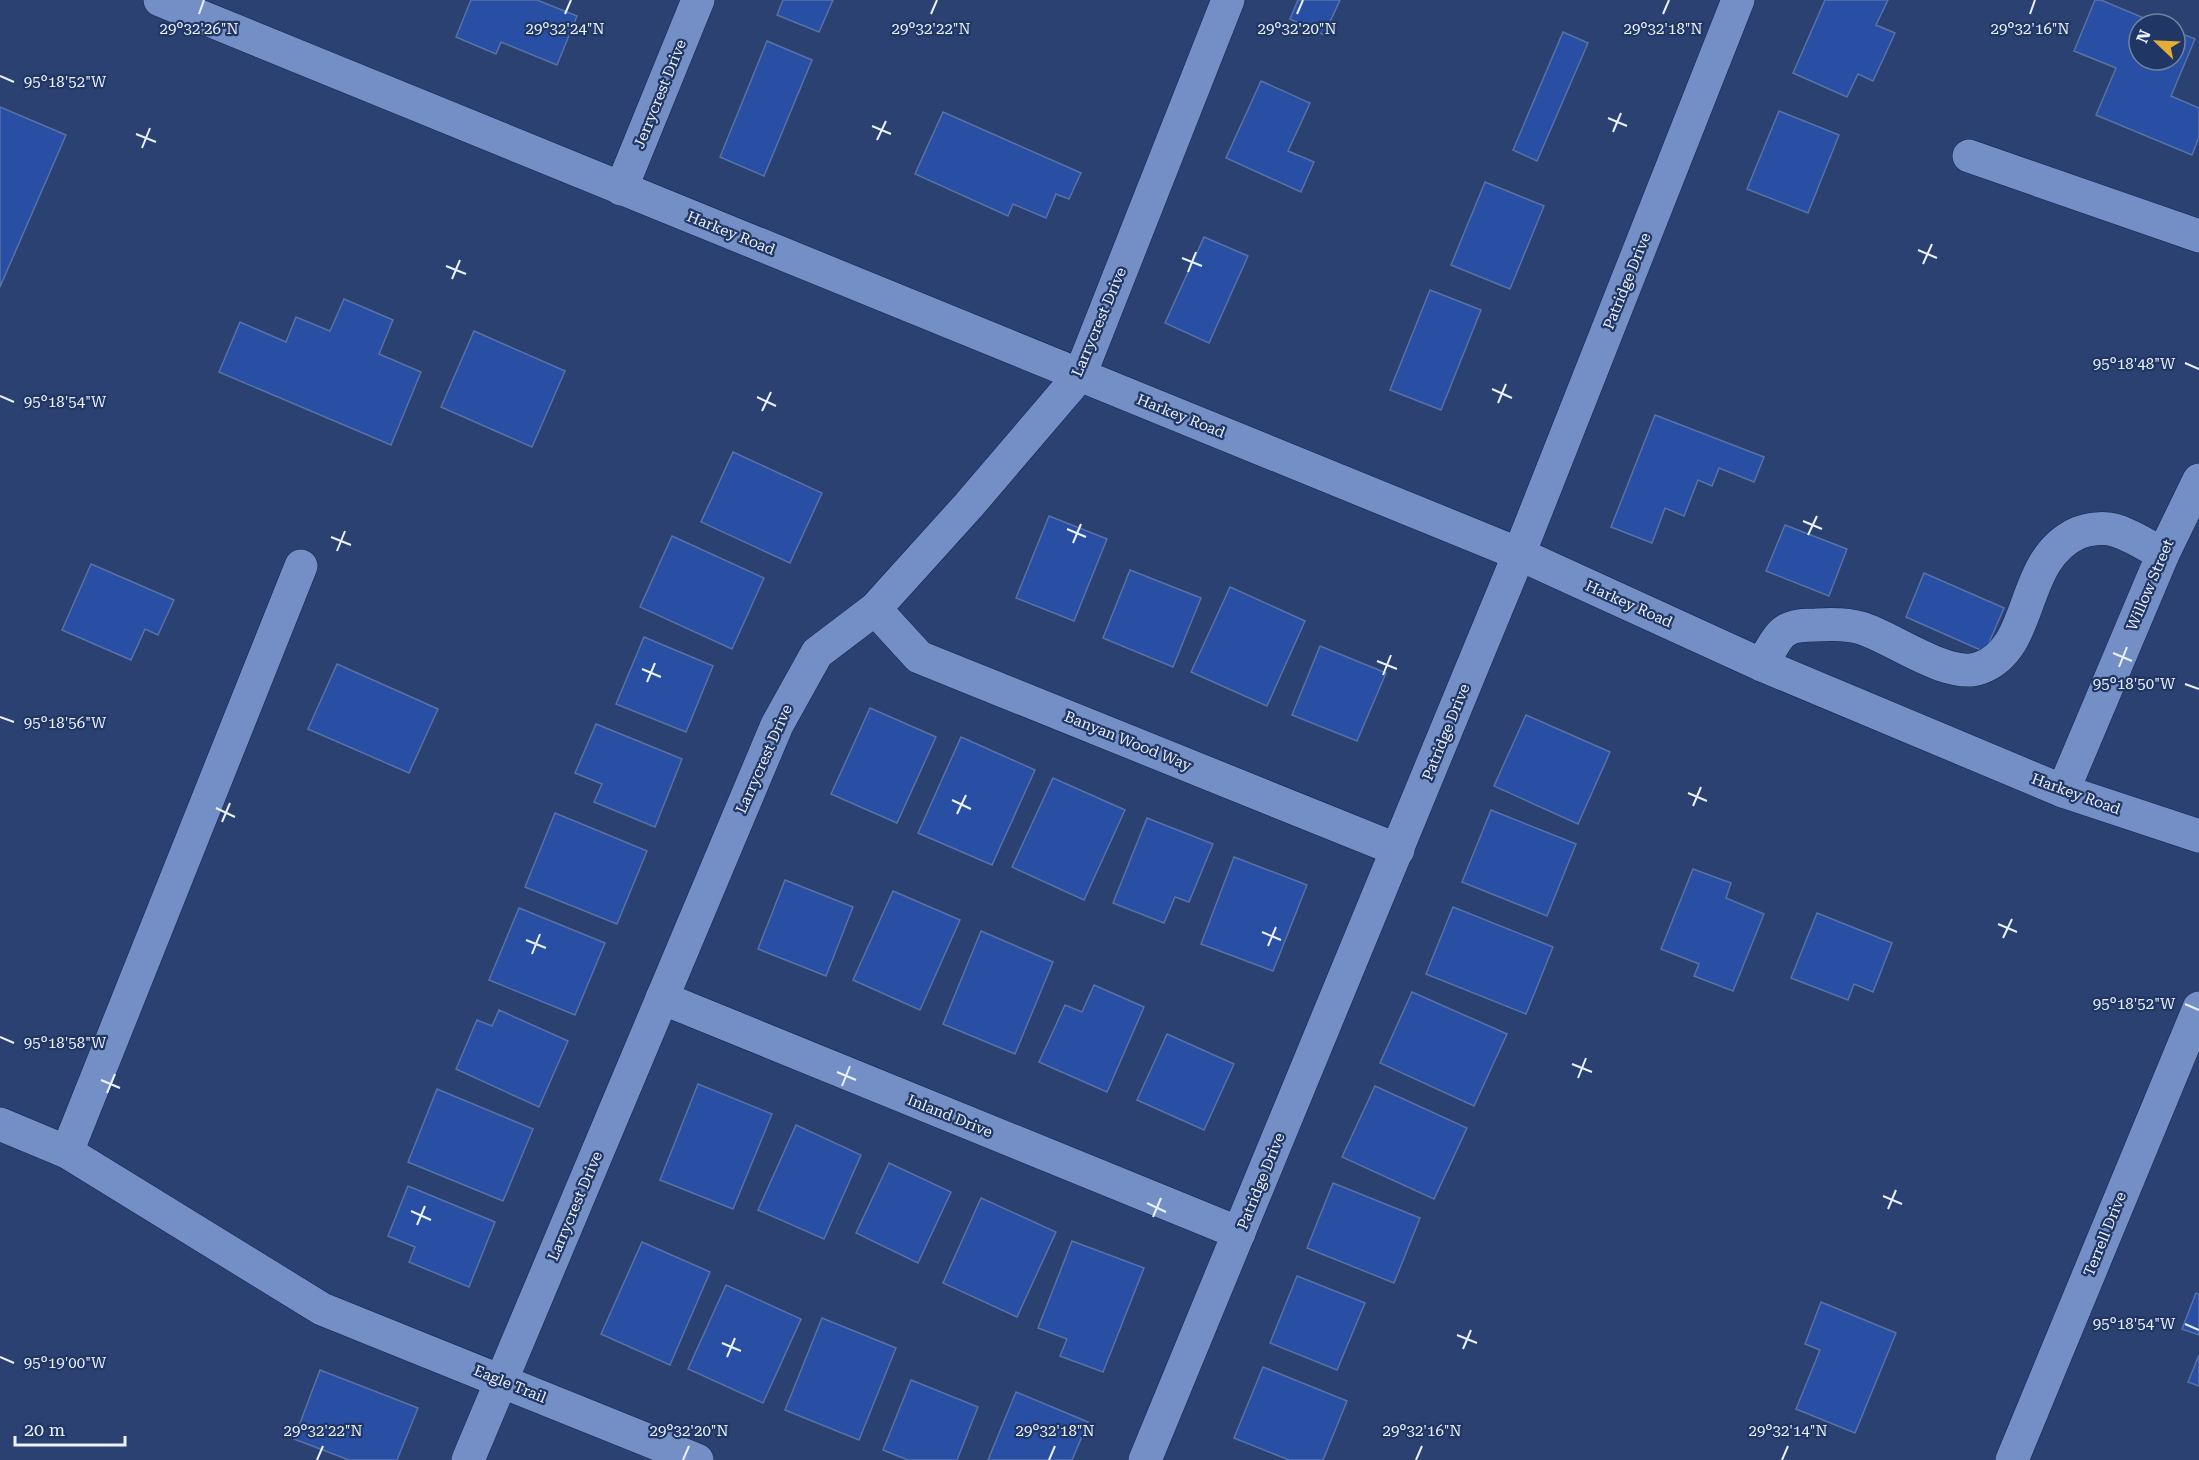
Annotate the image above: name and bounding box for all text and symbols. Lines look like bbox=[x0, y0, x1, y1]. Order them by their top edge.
north arrow bbox=[2127, 12, 2187, 72]
text: 29°32'26"N bbox=[159, 20, 239, 38]
text: 29°32'24"N bbox=[525, 20, 605, 38]
text: 29°32'22"N bbox=[891, 20, 971, 38]
text: 29°32'20"N bbox=[1257, 20, 1337, 38]
text: 29°32'18"N bbox=[1623, 20, 1703, 38]
text: 29°32'16"N bbox=[1990, 20, 2070, 38]
text: N bbox=[2132, 27, 2155, 46]
street label: Jerrycrest Drive bbox=[630, 37, 690, 151]
text: 95°18'52"W bbox=[24, 73, 107, 91]
street label: Harkey Road bbox=[684, 207, 778, 259]
street label: Patridge Drive bbox=[1599, 230, 1655, 332]
street label: Larrycrest Drive bbox=[1068, 265, 1130, 379]
text: 95°18'48"W bbox=[2093, 355, 2176, 373]
street label: Harkey Road bbox=[1134, 390, 1228, 442]
text: 95°18'54"W bbox=[24, 393, 107, 411]
street label: Willow Street bbox=[2123, 536, 2177, 633]
street label: Harkey Road bbox=[1583, 577, 1676, 631]
text: 95°18'50"W bbox=[2093, 675, 2176, 693]
street label: Patridge Drive bbox=[1418, 681, 1474, 783]
street label: Larrycrest Drive bbox=[732, 702, 796, 816]
street label: Banyan Wood Way bbox=[1062, 707, 1194, 775]
text: 95°18'56"W bbox=[24, 714, 107, 732]
street label: Harkey Road bbox=[2029, 770, 2123, 819]
text: 95°18'52"W bbox=[2093, 995, 2176, 1013]
text: 95°18'58"W bbox=[24, 1034, 107, 1052]
street label: Inland Drive bbox=[905, 1091, 995, 1141]
street label: Patridge Drive bbox=[1233, 1130, 1289, 1232]
street label: Larrycrest Drive bbox=[544, 1149, 606, 1263]
street label: Terrell Drive bbox=[2080, 1189, 2130, 1279]
text: 95°18'54"W bbox=[2093, 1315, 2176, 1333]
text: 95°19'00"W bbox=[24, 1354, 107, 1372]
street label: Eagle Trail bbox=[471, 1361, 549, 1407]
scale bar bbox=[15, 1409, 124, 1447]
text: 20 m bbox=[24, 1419, 65, 1440]
text: 29°32'22"N bbox=[283, 1422, 363, 1440]
text: 29°32'20"N bbox=[649, 1422, 729, 1440]
text: 29°32'18"N bbox=[1015, 1422, 1095, 1440]
text: 29°32'16"N bbox=[1382, 1422, 1462, 1440]
text: 29°32'14"N bbox=[1748, 1422, 1828, 1440]

